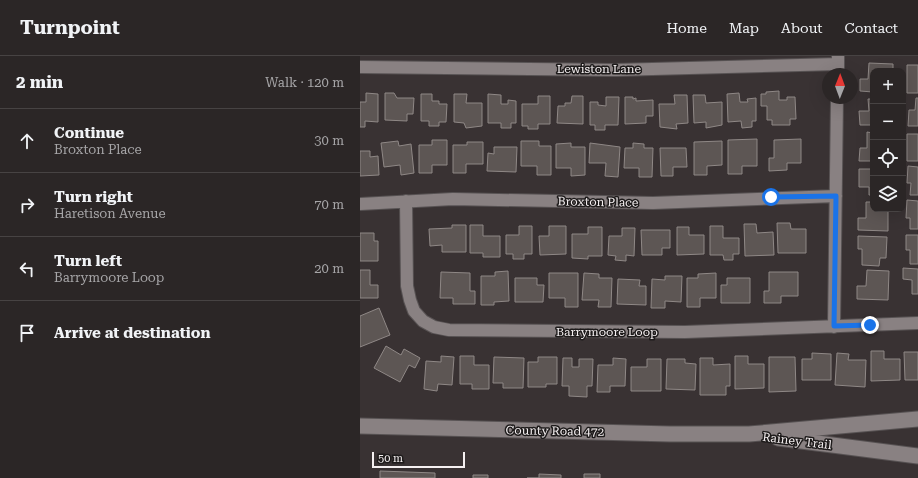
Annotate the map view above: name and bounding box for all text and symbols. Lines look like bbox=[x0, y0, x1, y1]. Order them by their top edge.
text: Turnpoint bbox=[20, 16, 120, 39]
text: Home bbox=[666, 20, 707, 36]
text: Map bbox=[729, 20, 759, 36]
text: About bbox=[781, 20, 823, 36]
text: Contact bbox=[845, 20, 898, 36]
street label: Lewiston Lane bbox=[557, 62, 642, 76]
north arrow bbox=[822, 68, 858, 104]
map controls bbox=[870, 68, 906, 212]
button: + bbox=[870, 68, 906, 104]
text: 2 min bbox=[16, 72, 63, 92]
text: Walk · 120 m bbox=[265, 75, 344, 90]
button: − bbox=[870, 104, 906, 140]
text: Continue bbox=[54, 124, 124, 142]
icon: ahead bbox=[16, 130, 38, 152]
text: 30 m bbox=[314, 133, 344, 148]
button: locate bbox=[870, 140, 906, 176]
text: Broxton Place bbox=[54, 142, 142, 157]
button: layers bbox=[870, 176, 906, 212]
text: Turn right bbox=[54, 188, 133, 206]
route start bbox=[762, 188, 780, 206]
icon: right bbox=[16, 194, 38, 216]
street label: Broxton Place bbox=[557, 194, 639, 210]
text: 70 m bbox=[314, 197, 344, 212]
text: Haretison Avenue bbox=[54, 206, 166, 221]
text: Turn left bbox=[54, 252, 122, 270]
icon: left bbox=[16, 258, 38, 280]
text: 20 m bbox=[314, 261, 344, 276]
text: Barrymoore Loop bbox=[54, 270, 164, 285]
route end bbox=[861, 316, 879, 334]
icon: arrive bbox=[16, 322, 38, 344]
text: Arrive at destination bbox=[54, 324, 210, 342]
street label: Barrymoore Loop bbox=[556, 325, 658, 339]
street label: County Road 472 bbox=[506, 423, 605, 439]
street label: Rainey Trail bbox=[762, 430, 833, 452]
scale bar bbox=[372, 450, 465, 469]
text: 50 m bbox=[378, 452, 403, 465]

